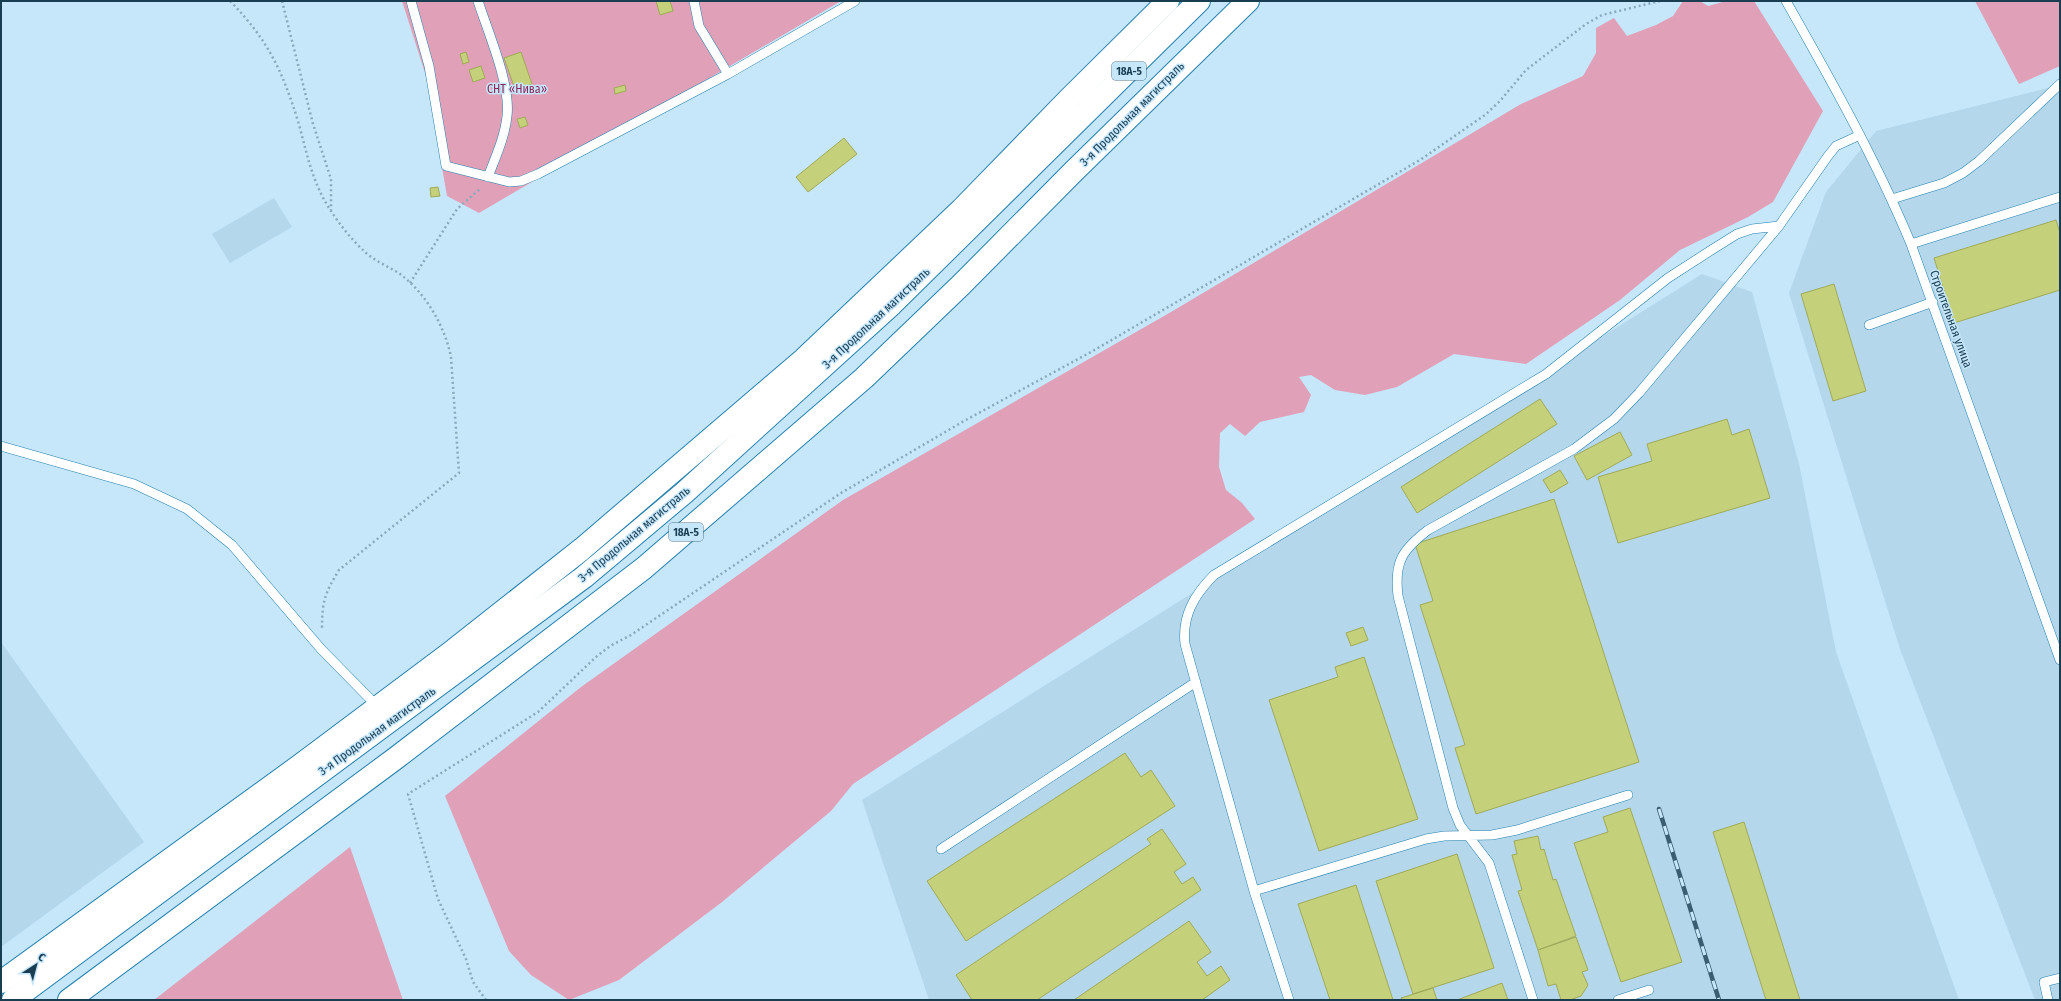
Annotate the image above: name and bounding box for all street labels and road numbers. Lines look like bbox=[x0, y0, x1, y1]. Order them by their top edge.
street label: 3-я Продольная магистраль bbox=[1077, 59, 1187, 169]
road number: 18А-5 bbox=[1112, 62, 1146, 80]
street label: 3-я Продольная магистраль bbox=[820, 264, 933, 371]
street label: Строительная улица bbox=[1927, 268, 1975, 370]
street label: 3-я Продольная магистраль bbox=[575, 483, 693, 585]
road number: 18А-5 bbox=[669, 523, 703, 541]
street label: 3-я Продольная магистраль bbox=[316, 684, 439, 778]

